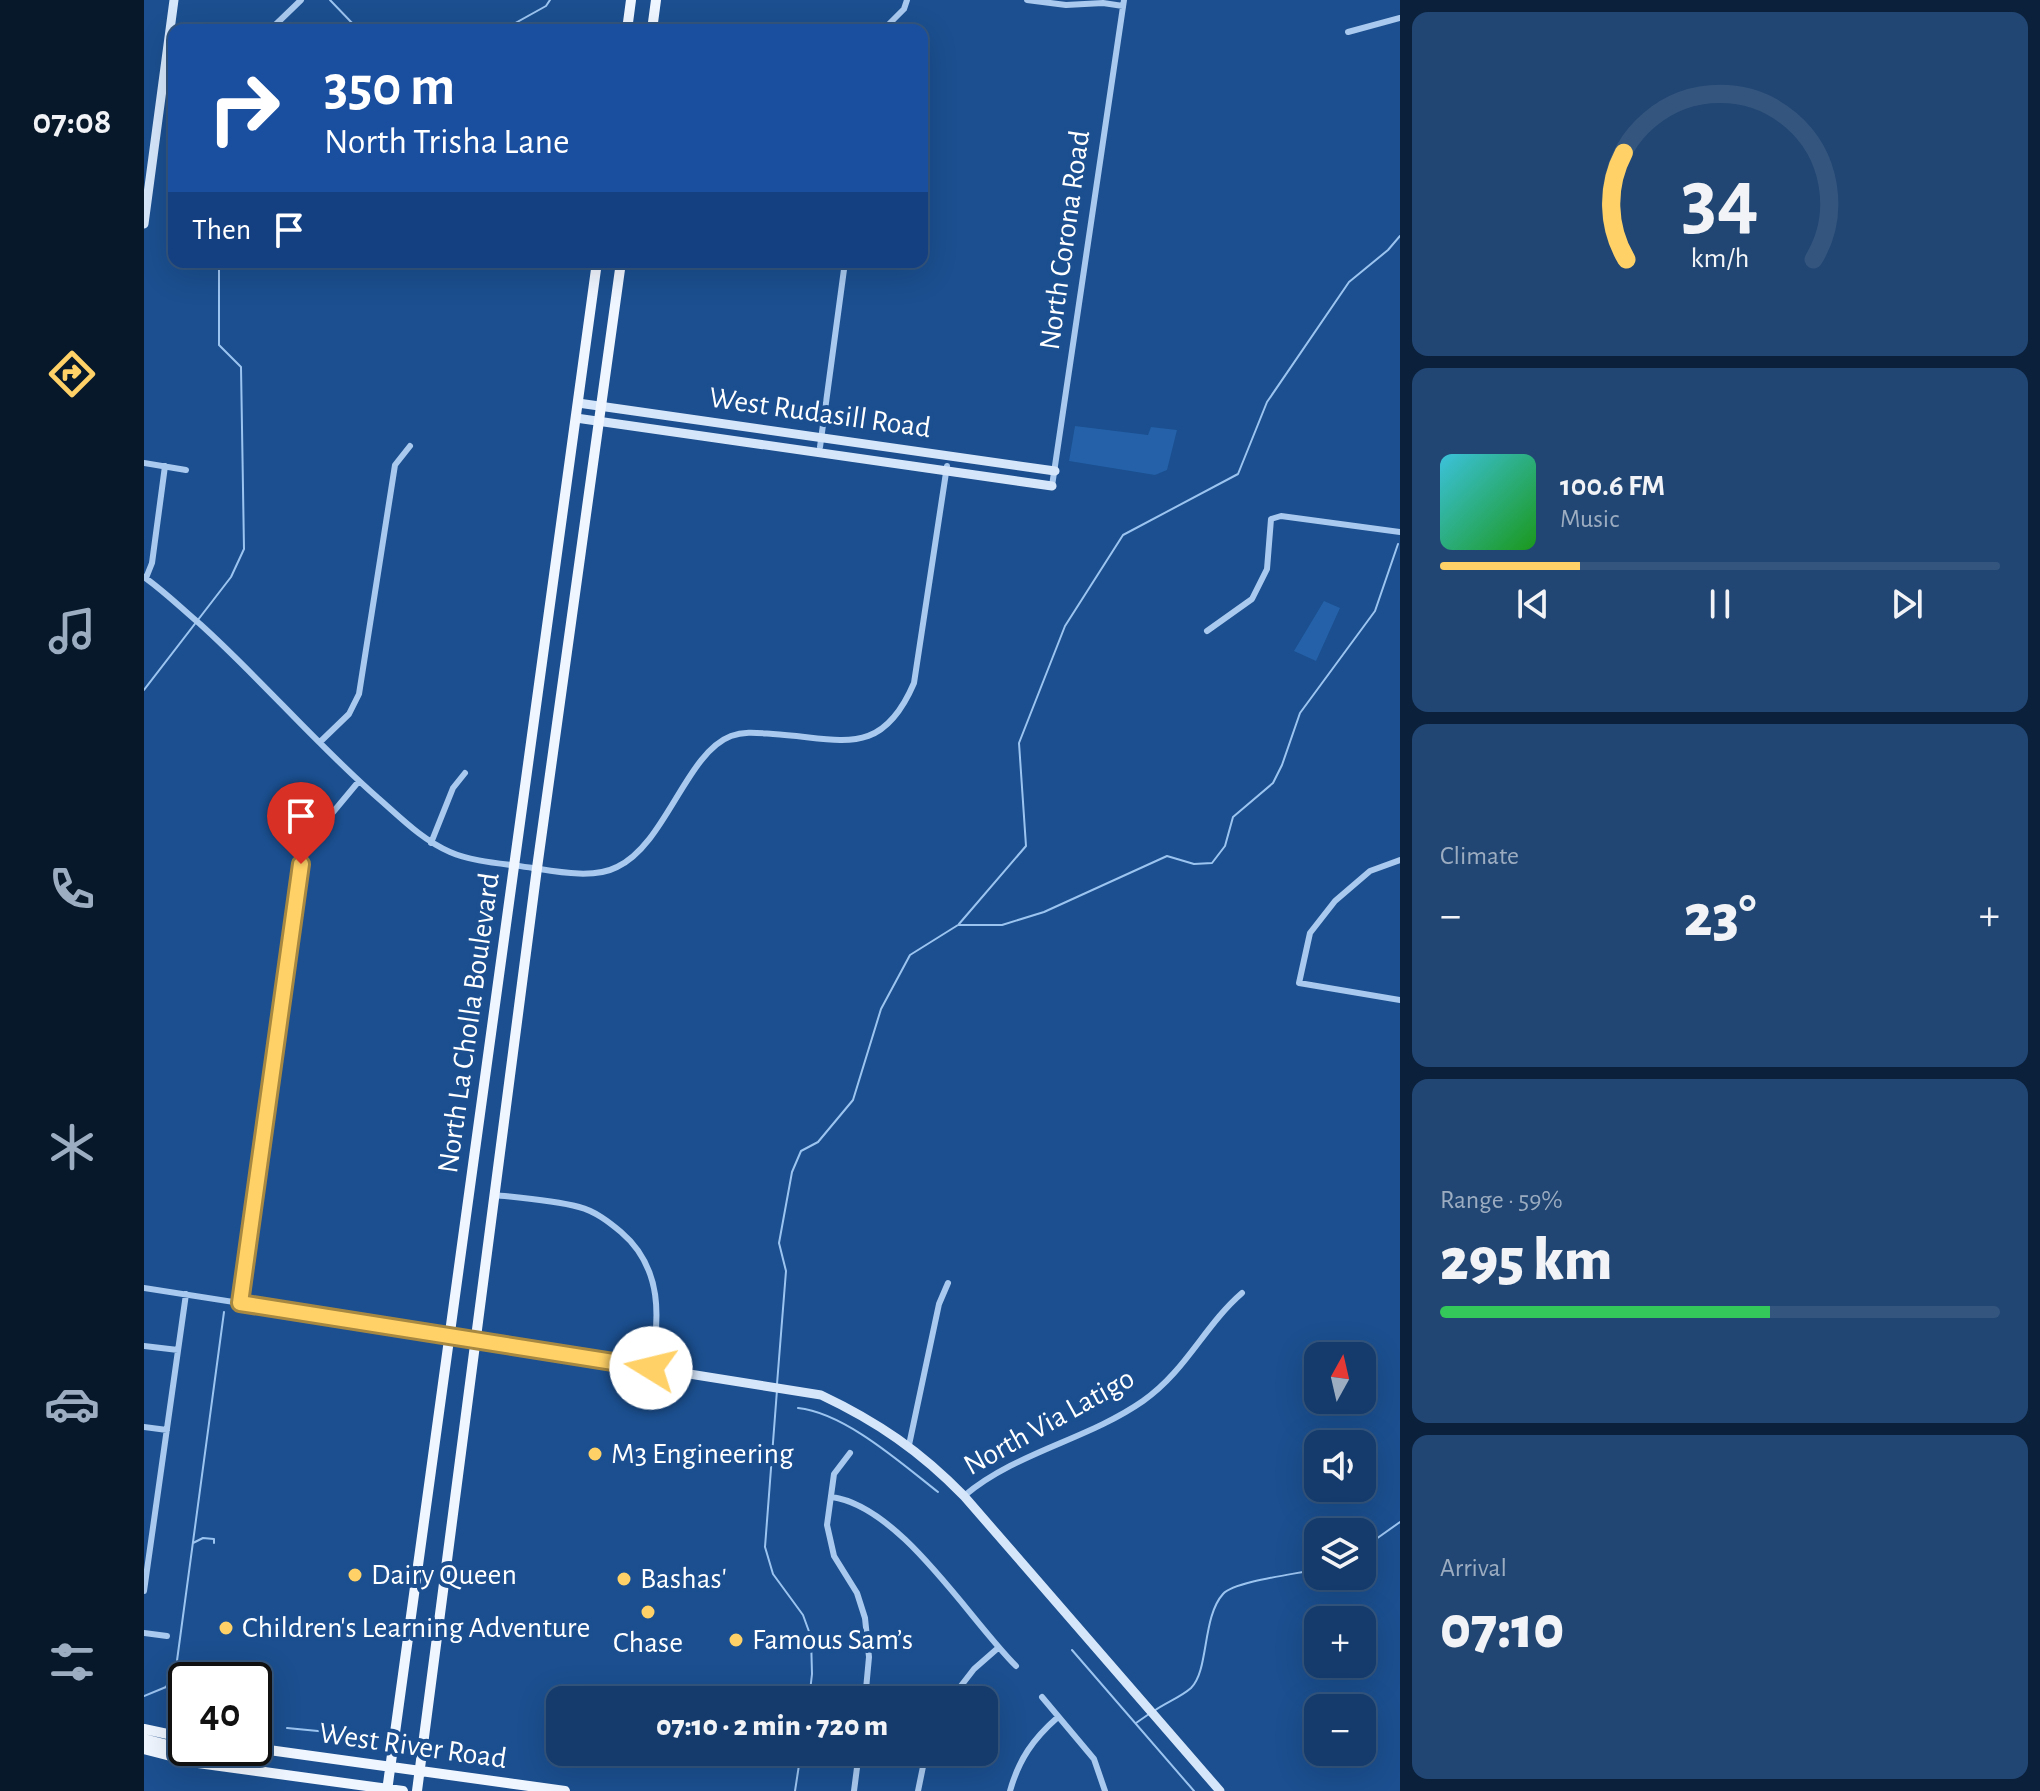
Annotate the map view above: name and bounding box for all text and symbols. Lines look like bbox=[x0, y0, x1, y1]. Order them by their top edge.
icon: right bbox=[192, 56, 296, 160]
text: 350 m bbox=[324, 59, 455, 115]
text: 07:08 bbox=[32, 104, 112, 140]
text: North Trisha Lane bbox=[324, 124, 570, 160]
street label: North Corona Road bbox=[1035, 128, 1095, 352]
text: 34 bbox=[1681, 158, 1759, 242]
icon: arrive bbox=[267, 208, 311, 252]
text: Then bbox=[192, 215, 251, 245]
text: km/h bbox=[1691, 244, 1749, 273]
icon: directions bbox=[44, 346, 100, 402]
street label: West Rudasill Road bbox=[707, 383, 933, 443]
text: 100.6 FM bbox=[1560, 471, 1665, 501]
text: Music bbox=[1560, 506, 1619, 532]
icon: previous bbox=[1511, 582, 1555, 626]
icon: pause bbox=[1698, 582, 1742, 626]
icon: next bbox=[1885, 582, 1929, 626]
icon: music bbox=[44, 603, 100, 659]
pin bbox=[267, 782, 335, 864]
icon: arrive bbox=[279, 794, 323, 838]
text: Climate bbox=[1440, 843, 1519, 869]
icon: phone bbox=[44, 861, 100, 917]
street label: North La Cholla Boulevard bbox=[433, 871, 505, 1175]
text: 23° bbox=[1684, 887, 1756, 947]
text: − bbox=[1440, 894, 1461, 938]
text: + bbox=[1979, 894, 2000, 938]
icon: climate bbox=[44, 1119, 100, 1175]
text: Range · 59% bbox=[1440, 1187, 1563, 1213]
text: 295 km bbox=[1440, 1231, 1612, 1291]
position arrow bbox=[609, 1326, 693, 1410]
north arrow bbox=[1304, 1342, 1376, 1414]
map controls bbox=[1304, 1342, 1376, 1766]
street label: North Via Latigo bbox=[959, 1363, 1139, 1481]
icon: car bbox=[44, 1376, 100, 1432]
button: sound bbox=[1304, 1430, 1376, 1502]
place label: M3 Engineering bbox=[611, 1439, 794, 1469]
marker: M3 Engineering bbox=[586, 1445, 604, 1463]
button: layers bbox=[1304, 1518, 1376, 1590]
text: Arrival bbox=[1440, 1555, 1507, 1581]
place label: Dairy Queen bbox=[371, 1560, 517, 1590]
place label: Bashas' bbox=[640, 1564, 727, 1594]
marker: Dairy Queen bbox=[346, 1566, 364, 1584]
marker: Bashas' bbox=[615, 1570, 633, 1588]
text: 07:10 bbox=[1440, 1599, 1564, 1659]
marker: Chase bbox=[639, 1603, 657, 1621]
button: + bbox=[1304, 1606, 1376, 1678]
place label: Children's Learning Adventure bbox=[242, 1613, 590, 1643]
marker: Children's Learning Adventure bbox=[217, 1619, 235, 1637]
place label: Famous Sam’s bbox=[752, 1625, 913, 1655]
place label: Chase bbox=[613, 1628, 683, 1658]
marker: Famous Sam’s bbox=[727, 1631, 745, 1649]
icon: filters bbox=[44, 1634, 100, 1690]
speed limit sign: 40 bbox=[168, 1662, 272, 1766]
button: − bbox=[1304, 1694, 1376, 1766]
text: 07:10 · 2 min · 720 m bbox=[656, 1711, 888, 1741]
street label: West River Road bbox=[317, 1718, 509, 1774]

